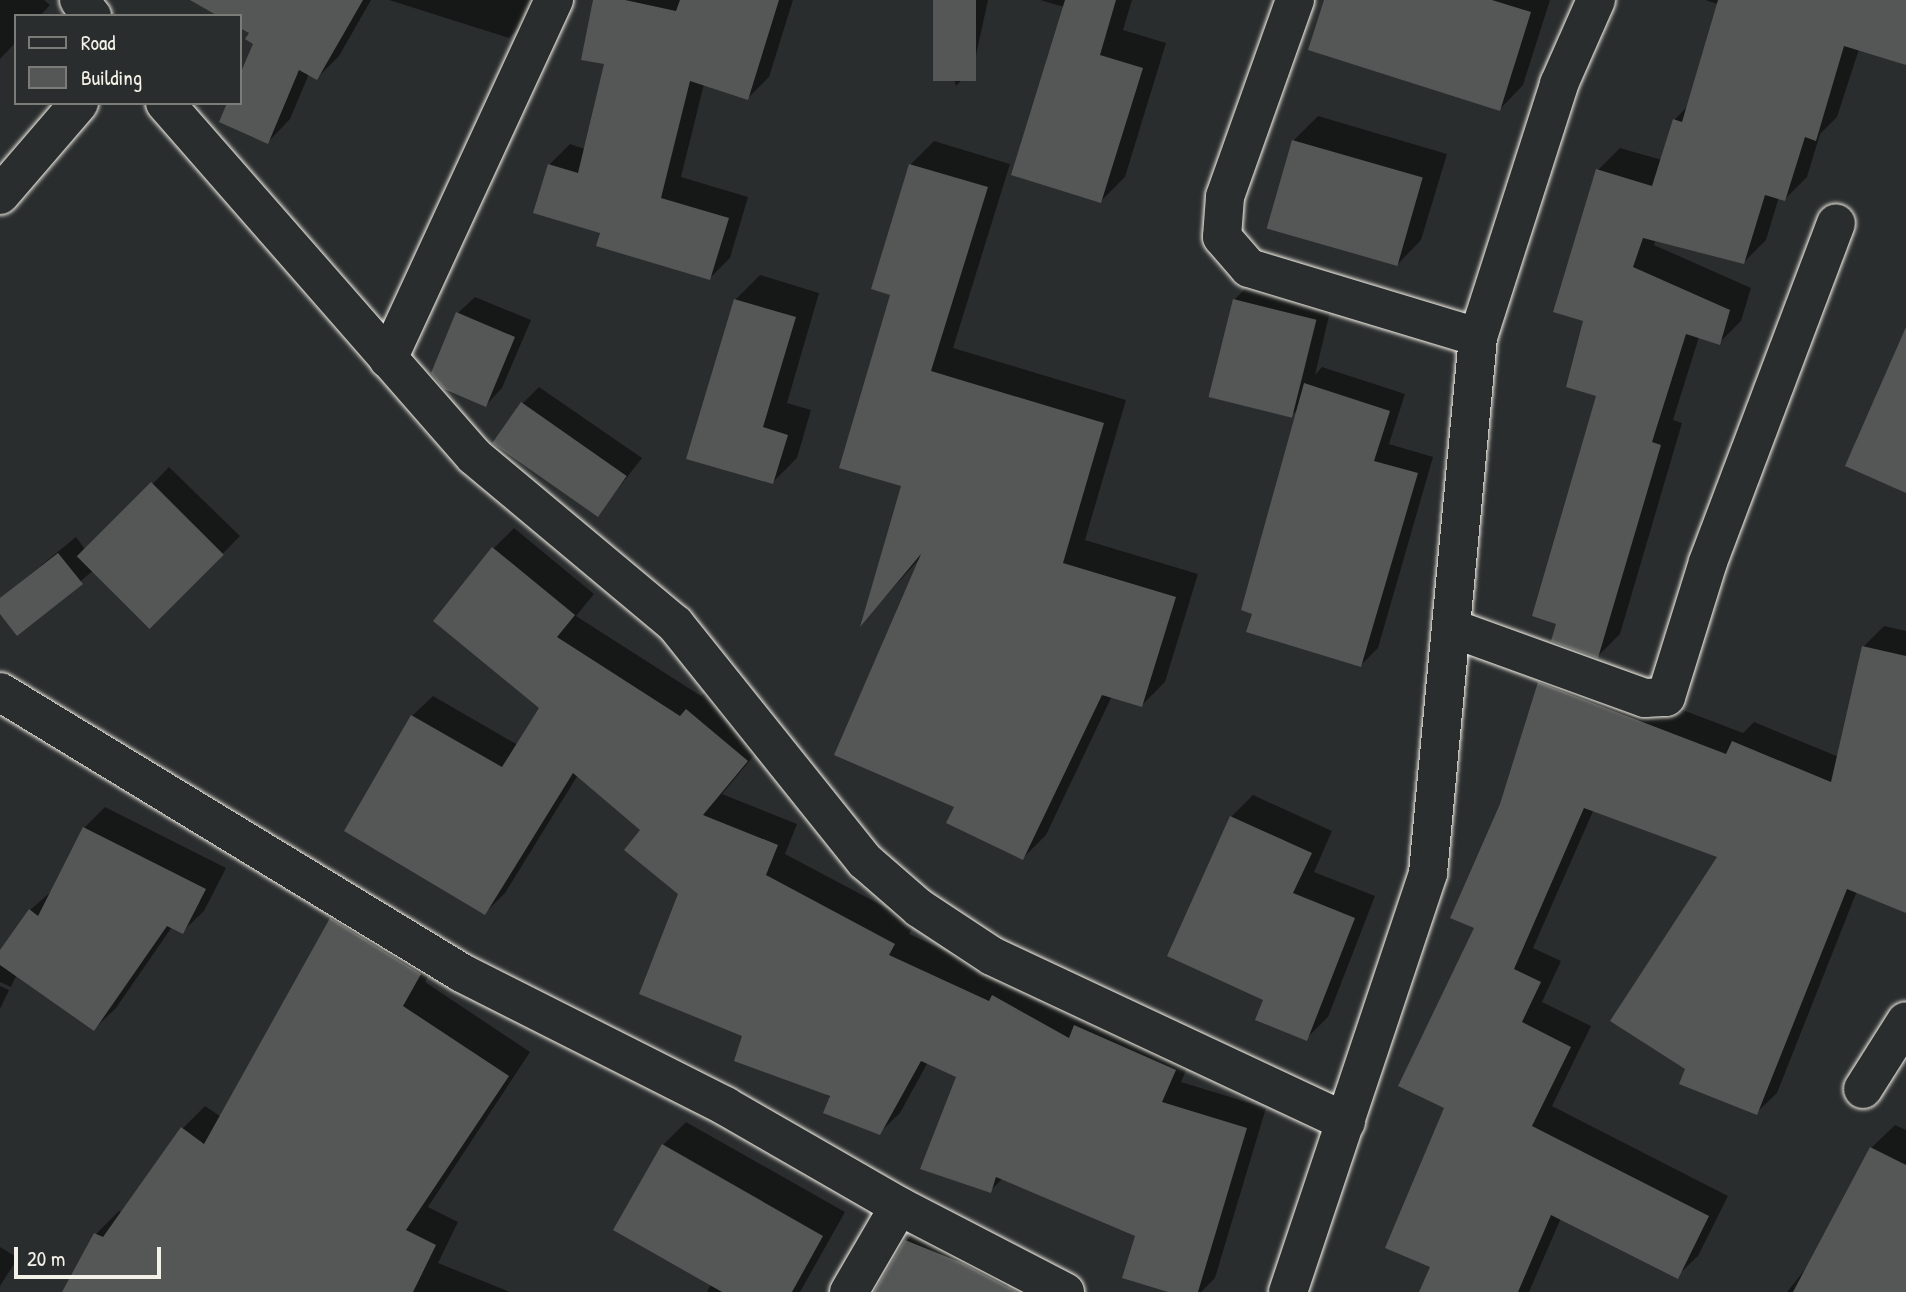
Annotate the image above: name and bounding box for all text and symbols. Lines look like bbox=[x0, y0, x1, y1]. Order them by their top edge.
legend bbox=[14, 14, 242, 105]
text: Road bbox=[81, 28, 115, 57]
text: Building bbox=[81, 63, 142, 92]
scale bar bbox=[18, 1232, 164, 1276]
text: 20 m bbox=[27, 1244, 65, 1273]

